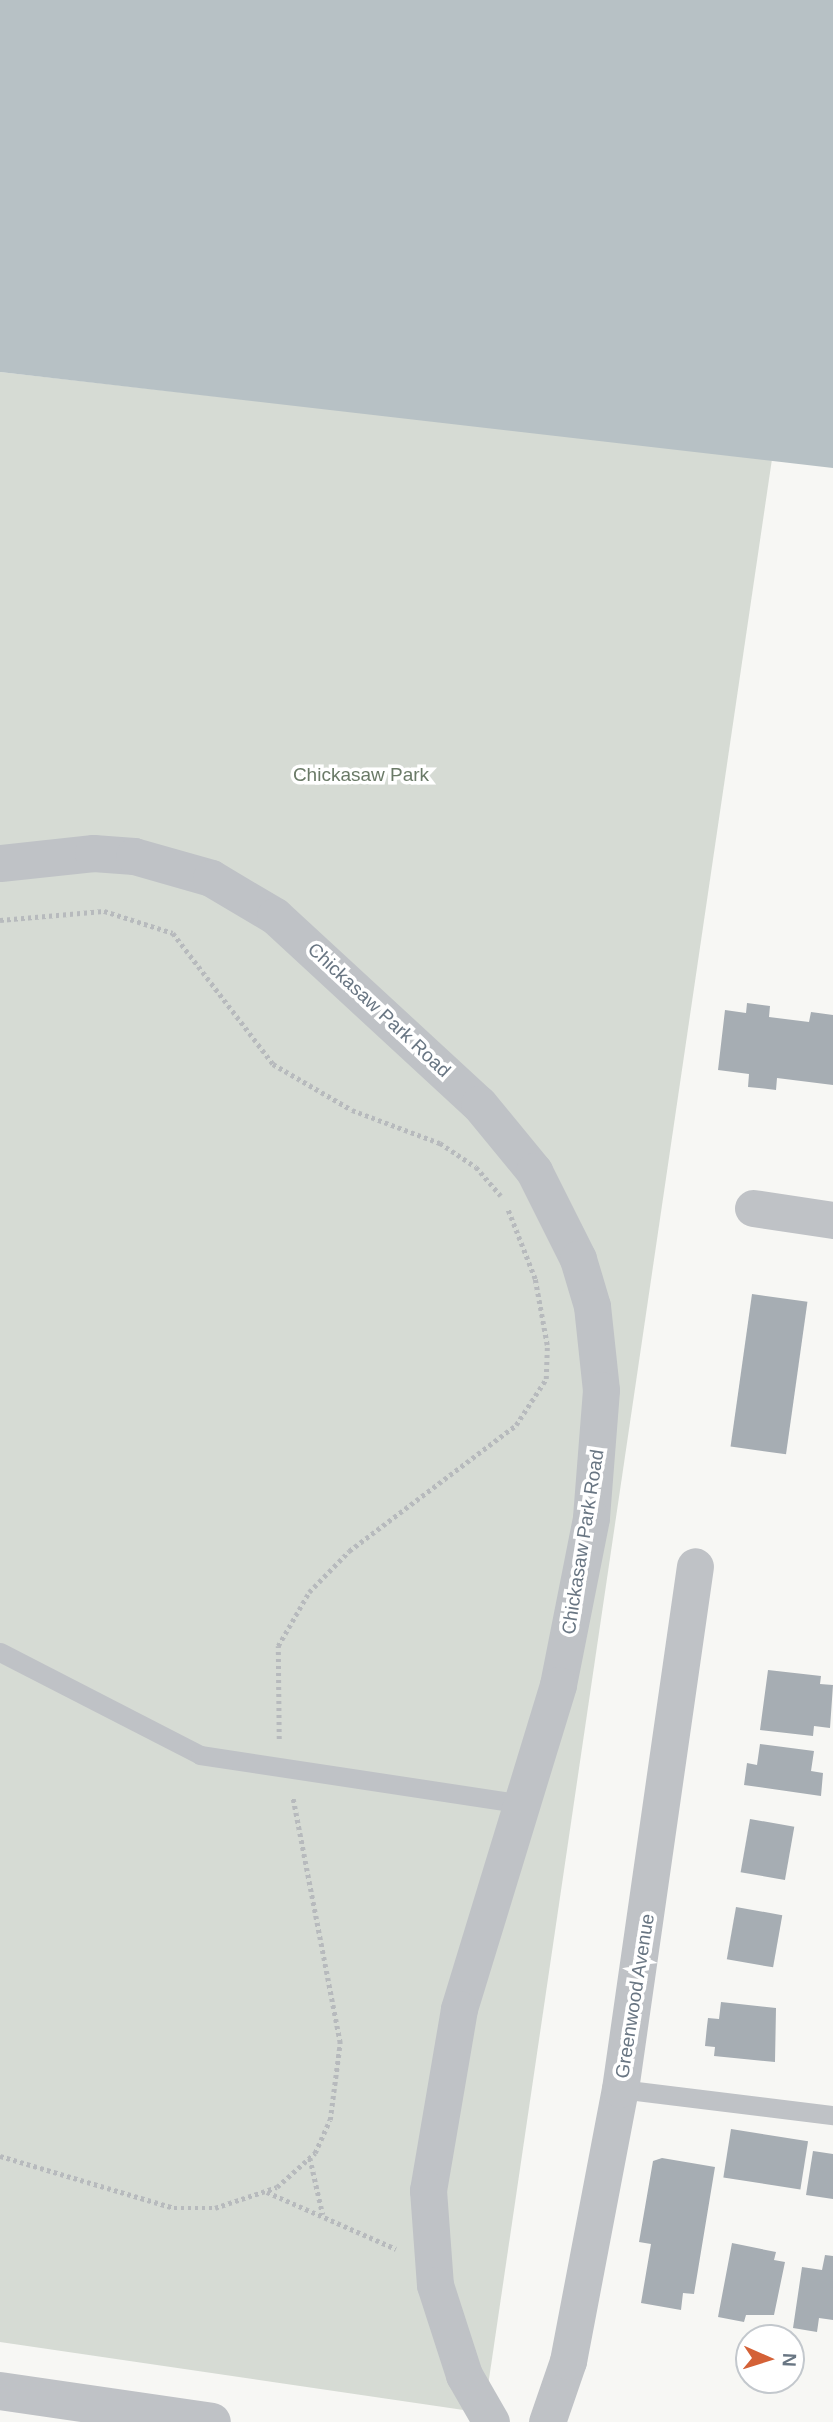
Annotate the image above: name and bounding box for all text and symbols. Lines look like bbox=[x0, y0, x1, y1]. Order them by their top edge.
park label: Chickasaw Park bbox=[293, 764, 429, 786]
street label: Chickasaw Park Road bbox=[303, 938, 455, 1082]
street label: Chickasaw Park Road bbox=[557, 1448, 609, 1636]
street label: Greenwood Avenue bbox=[611, 1911, 659, 2081]
north arrow bbox=[735, 2324, 805, 2394]
text: N bbox=[779, 2353, 800, 2367]

